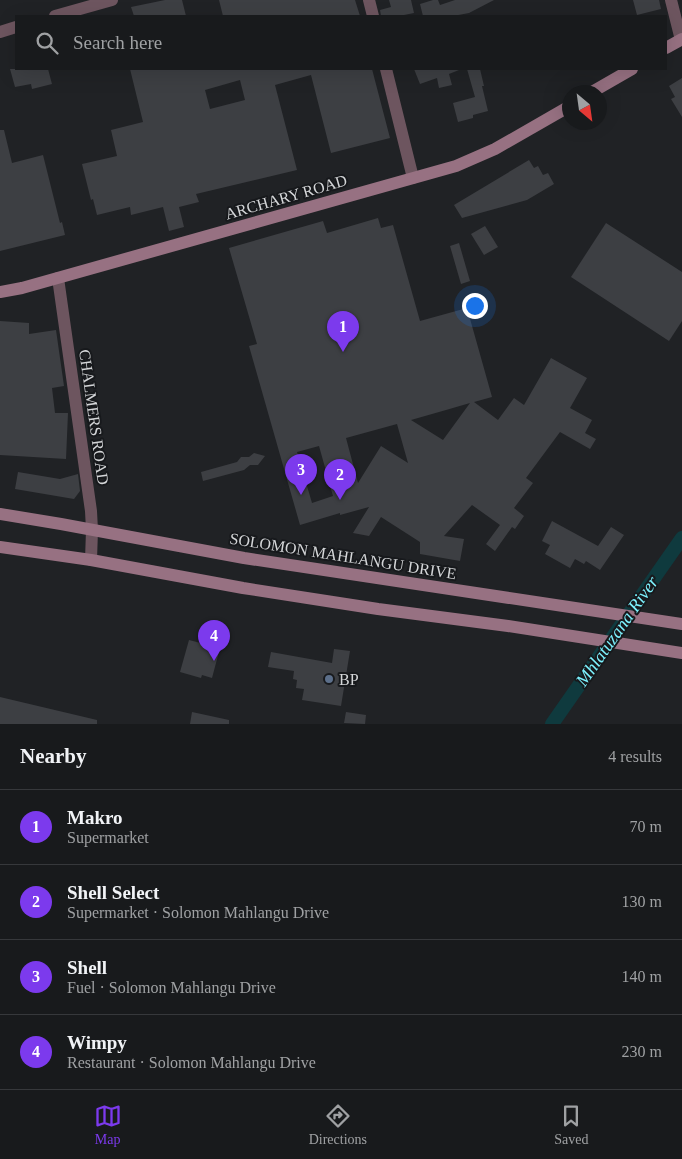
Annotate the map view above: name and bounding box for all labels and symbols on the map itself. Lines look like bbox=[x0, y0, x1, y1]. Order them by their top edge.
north arrow bbox=[562, 85, 607, 130]
street label: ARCHARY ROAD bbox=[223, 171, 349, 223]
your location bbox=[462, 293, 488, 319]
pin: 1 bbox=[327, 311, 359, 352]
street label: CHALMERS ROAD bbox=[76, 348, 112, 486]
pin: 3 bbox=[285, 454, 317, 495]
pin: 2 bbox=[324, 459, 356, 500]
street label: SOLOMON MAHLANGU DRIVE bbox=[228, 530, 458, 582]
water label: Mhlatuzana River bbox=[571, 571, 663, 691]
pin: 4 bbox=[198, 620, 230, 661]
place label: BP bbox=[339, 671, 359, 688]
marker: BP bbox=[323, 673, 335, 685]

